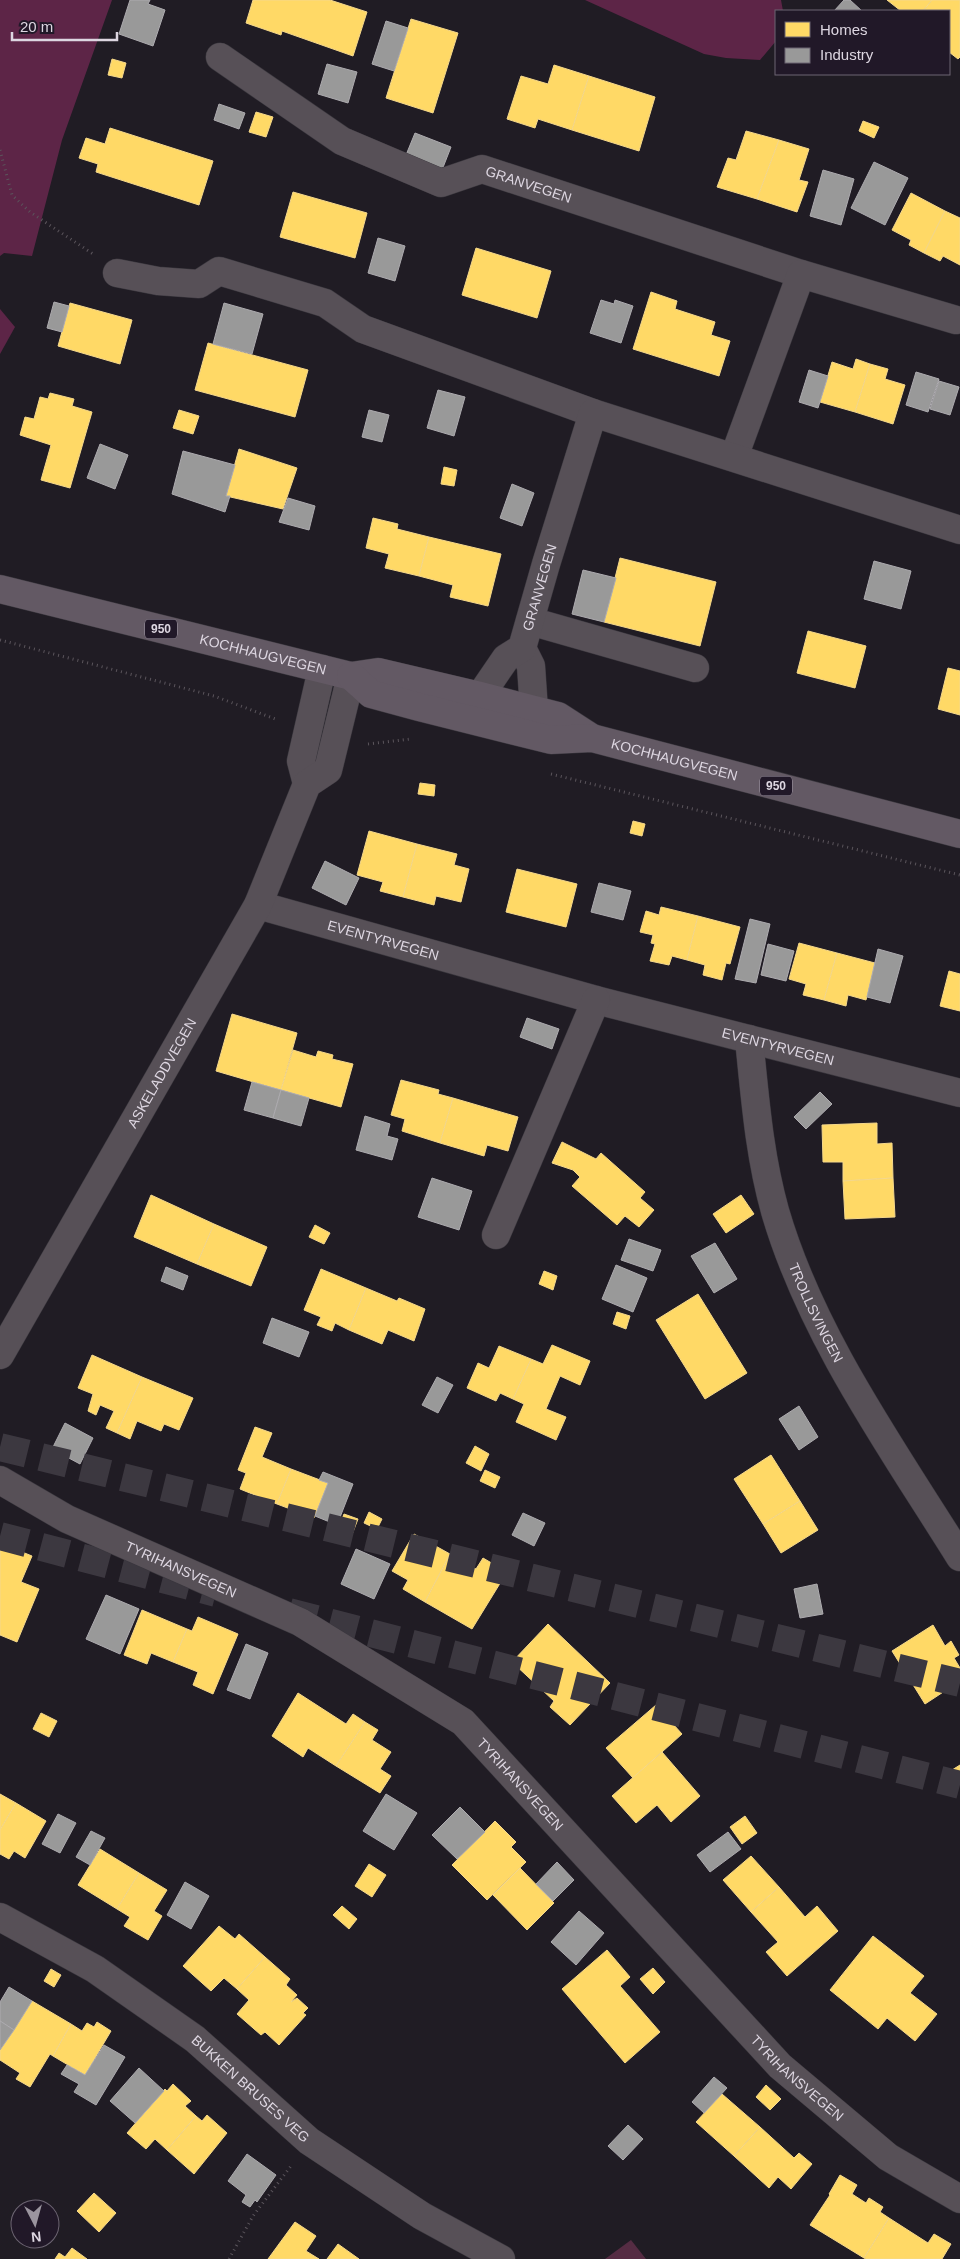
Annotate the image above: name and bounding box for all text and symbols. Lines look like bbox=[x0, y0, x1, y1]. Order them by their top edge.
scale bar bbox=[12, 10, 118, 42]
legend bbox=[775, 10, 950, 75]
text: 20 m bbox=[20, 18, 53, 35]
text: Homes bbox=[820, 21, 868, 38]
text: Industry bbox=[820, 46, 874, 63]
street label: GRANVEGEN bbox=[484, 163, 574, 206]
street label: GRANVEGEN bbox=[519, 542, 560, 633]
road number: 950 bbox=[145, 620, 177, 638]
street label: KOCHHAUGVEGEN bbox=[198, 631, 328, 678]
street label: KOCHHAUGVEGEN bbox=[610, 735, 739, 784]
road number: 950 bbox=[760, 776, 792, 796]
street label: EVENTYRVEGEN bbox=[326, 917, 441, 963]
street label: ASKELADDVEGEN bbox=[124, 1015, 199, 1131]
street label: EVENTYRVEGEN bbox=[720, 1025, 836, 1068]
street label: TROLLSVINGEN bbox=[786, 1261, 847, 1365]
street label: TYRIHANSVEGEN bbox=[123, 1538, 239, 1601]
street label: TYRIHANSVEGEN bbox=[474, 1735, 567, 1834]
street label: BUKKEN BRUSES VEG bbox=[188, 2032, 313, 2146]
street label: TYRIHANSVEGEN bbox=[748, 2032, 847, 2124]
north arrow bbox=[10, 2199, 60, 2249]
text: N bbox=[30, 2228, 42, 2245]

